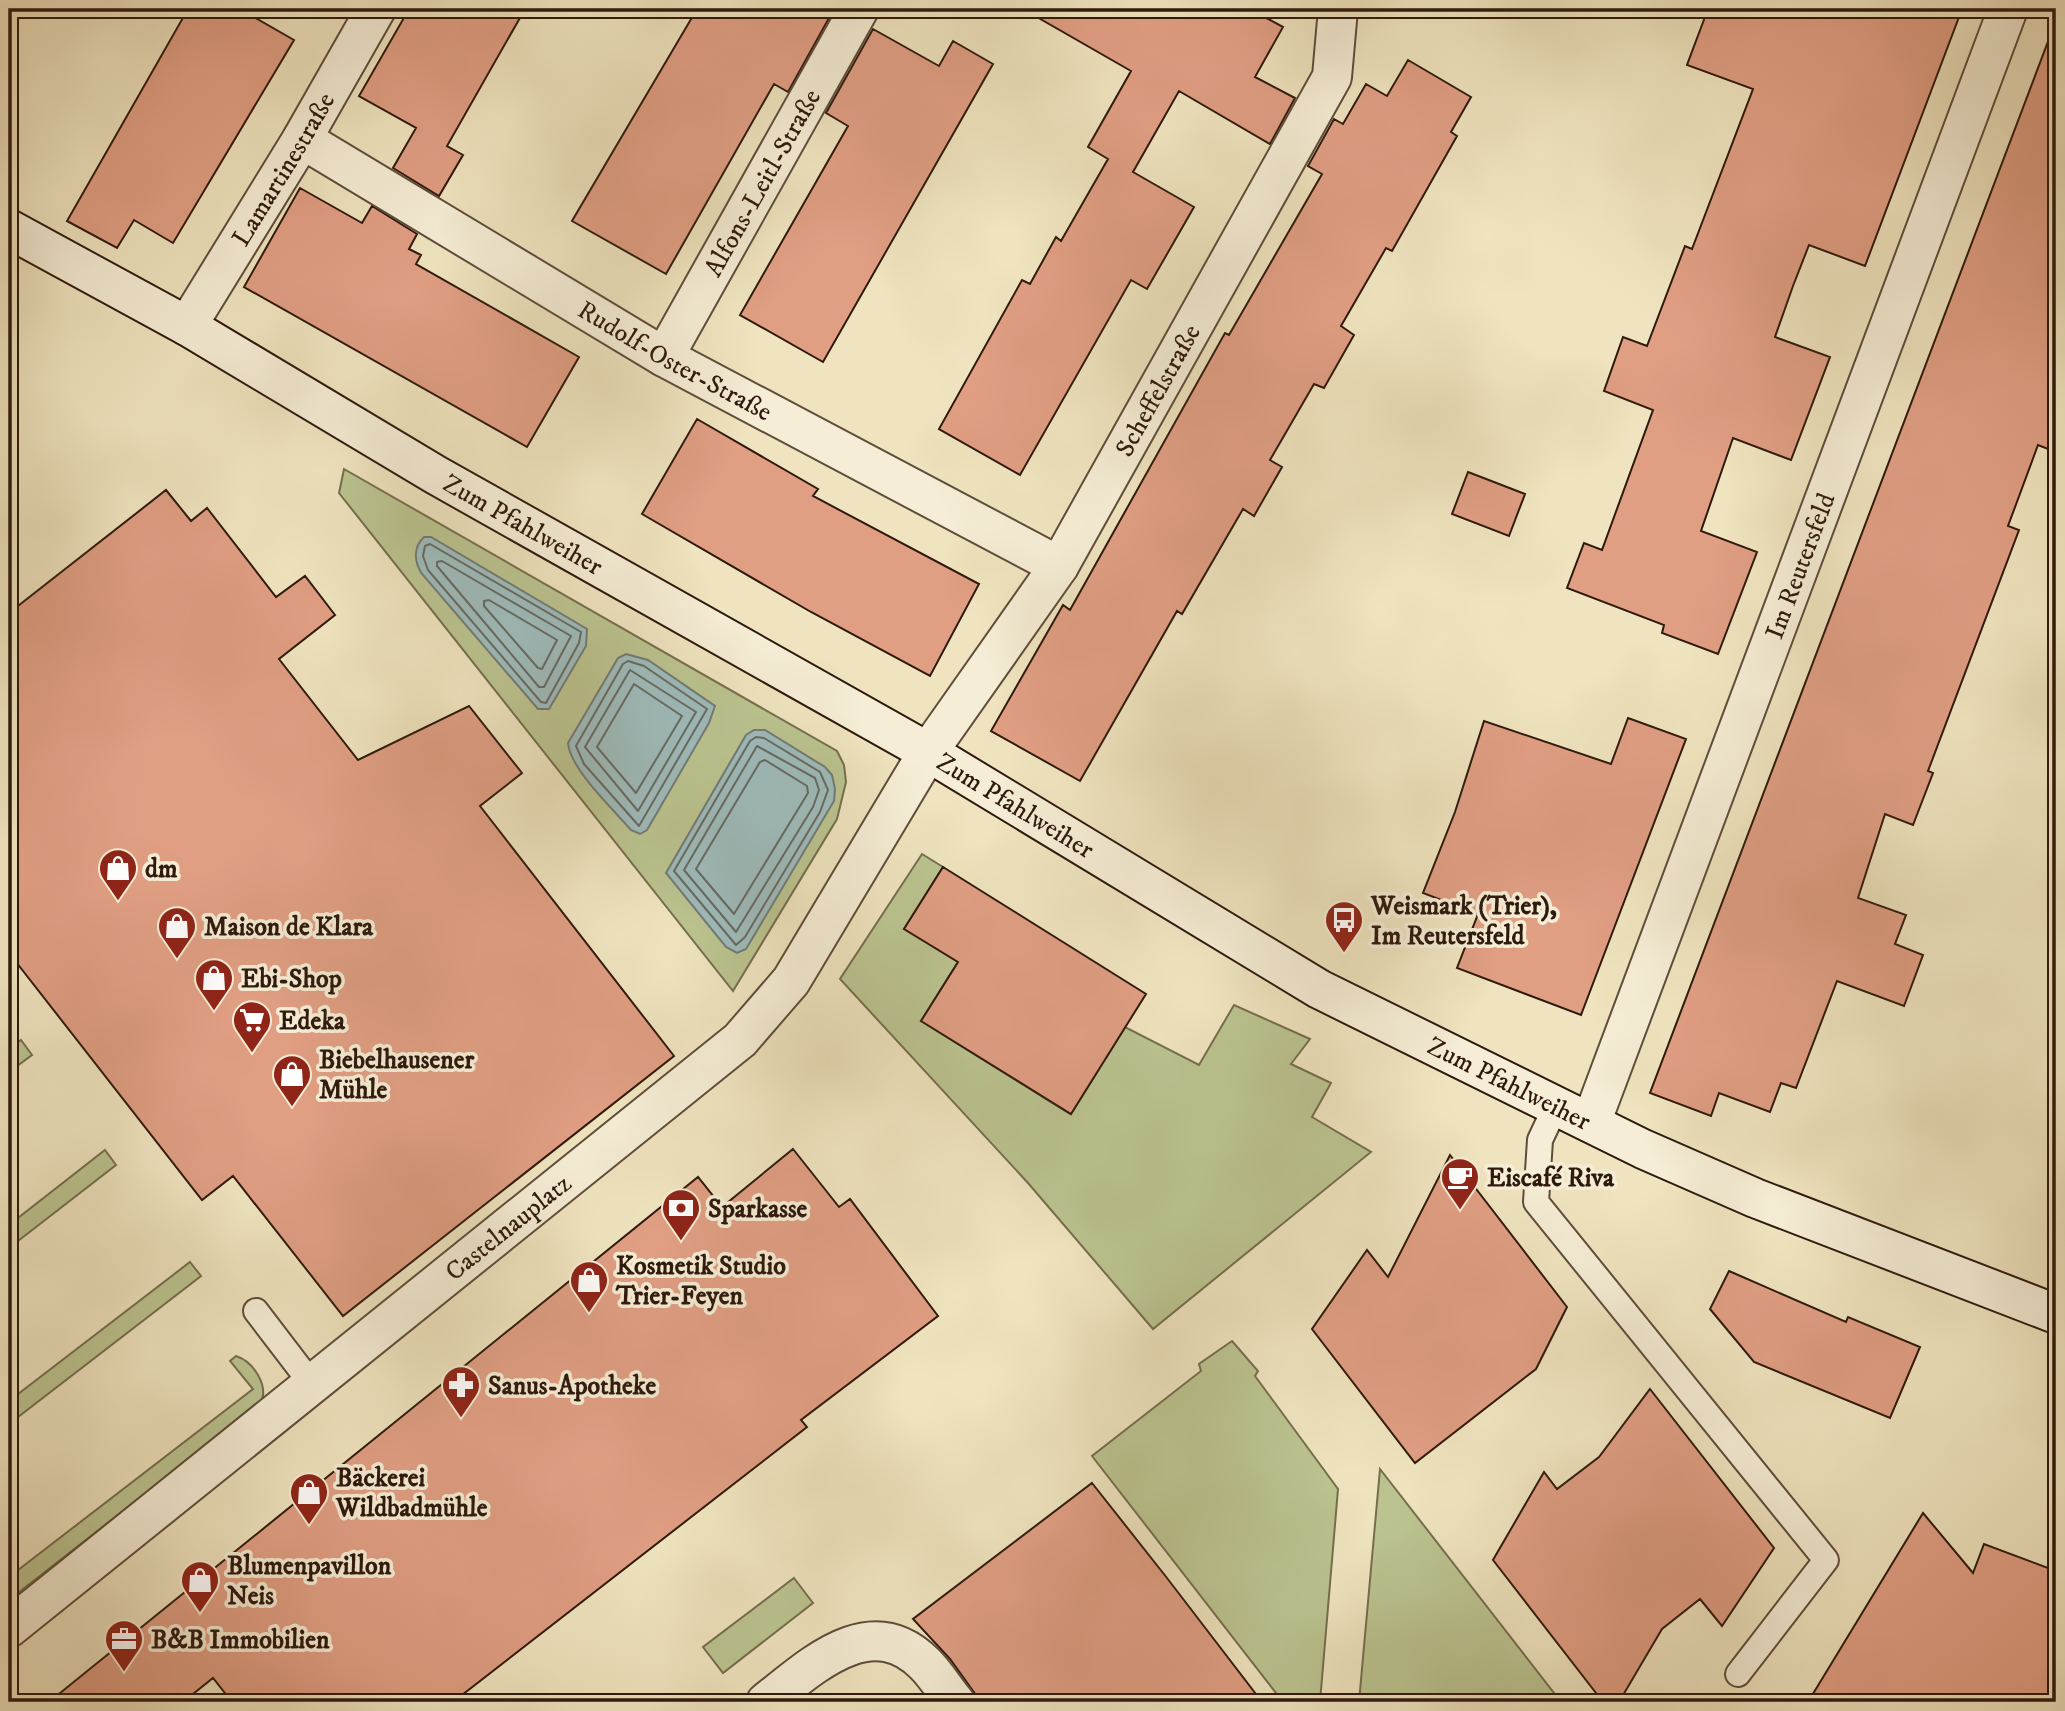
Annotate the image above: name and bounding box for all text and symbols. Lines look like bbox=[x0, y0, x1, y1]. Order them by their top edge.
street label: Alfons-Leitl-Straße bbox=[697, 84, 829, 283]
street label: Lamartinestraße bbox=[225, 87, 343, 253]
street label: Rudolf-Oster-Straße bbox=[571, 294, 777, 429]
street label: Scheffelstraße bbox=[1108, 319, 1209, 463]
street label: Zum Pfahlweiher bbox=[437, 467, 609, 584]
street label: Im Reutersfeld bbox=[1759, 489, 1843, 644]
street label: Zum Pfahlweiher bbox=[930, 746, 1100, 867]
shop icon: dm bbox=[97, 847, 139, 902]
place label: dm bbox=[145, 853, 178, 886]
place label: Weismark (Trier), Im Reutersfeld bbox=[1370, 890, 1557, 953]
bus stop icon: Weismark (Trier), Im Reutersfeld bbox=[1323, 899, 1365, 954]
shop icon: Maison de Klara bbox=[156, 905, 198, 960]
place label: Maison de Klara bbox=[204, 911, 374, 944]
shop icon: Ebi-Shop bbox=[193, 957, 235, 1012]
place label: Ebi-Shop bbox=[241, 963, 342, 996]
supermarket icon: Edeka bbox=[231, 999, 273, 1054]
place label: Edeka bbox=[279, 1005, 346, 1038]
street label: Zum Pfahlweiher bbox=[1421, 1030, 1596, 1139]
place label: Biebelhausener Mühle bbox=[319, 1044, 474, 1107]
shop icon: Biebelhausener Mühle bbox=[271, 1053, 313, 1108]
cafe icon: Eiscafé Riva bbox=[1439, 1156, 1481, 1211]
place label: Eiscafé Riva bbox=[1487, 1162, 1615, 1195]
street label: Castelnauplatz bbox=[439, 1167, 578, 1289]
bank icon: Sparkasse bbox=[660, 1187, 702, 1242]
place label: Sparkasse bbox=[708, 1193, 808, 1226]
place label: Kosmetik Studio Trier-Feyen bbox=[615, 1250, 786, 1313]
shop icon: Kosmetik Studio Trier-Feyen bbox=[568, 1259, 610, 1314]
pharmacy icon: Sanus-Apotheke bbox=[440, 1364, 482, 1419]
place label: Sanus-Apotheke bbox=[488, 1370, 656, 1403]
place label: Bäckerei Wildbadmühle bbox=[335, 1462, 488, 1525]
shop icon: Bäckerei Wildbadmühle bbox=[288, 1471, 330, 1526]
place label: Blumenpavillon Neis bbox=[227, 1550, 392, 1613]
shop icon: Blumenpavillon Neis bbox=[179, 1559, 221, 1614]
office icon: B&B Immobilien bbox=[103, 1618, 145, 1673]
place label: B&B Immobilien bbox=[151, 1624, 330, 1657]

